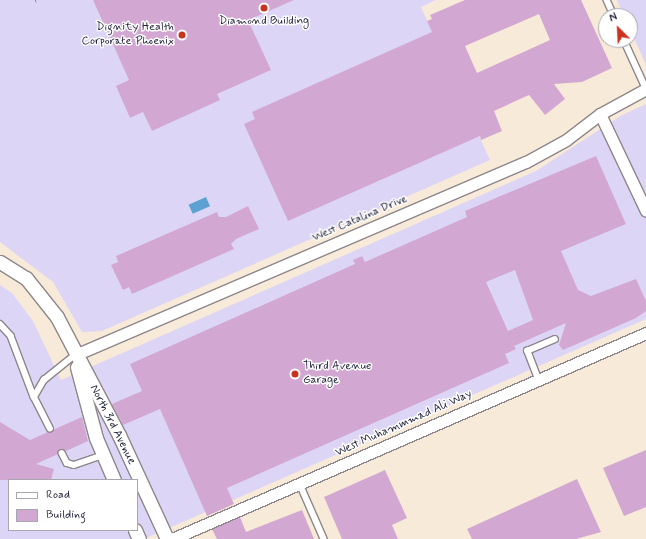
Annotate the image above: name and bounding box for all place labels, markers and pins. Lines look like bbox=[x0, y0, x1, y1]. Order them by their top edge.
marker: Diamond Building bbox=[259, 3, 269, 13]
place label: Diamond Building bbox=[219, 15, 309, 29]
place label: Dignity Health Corporate Phoenix bbox=[82, 21, 174, 49]
marker: Dignity Health Corporate Phoenix bbox=[177, 30, 187, 40]
place label: Third Avenue Garage bbox=[303, 360, 370, 388]
marker: Third Avenue Garage bbox=[290, 369, 300, 379]

